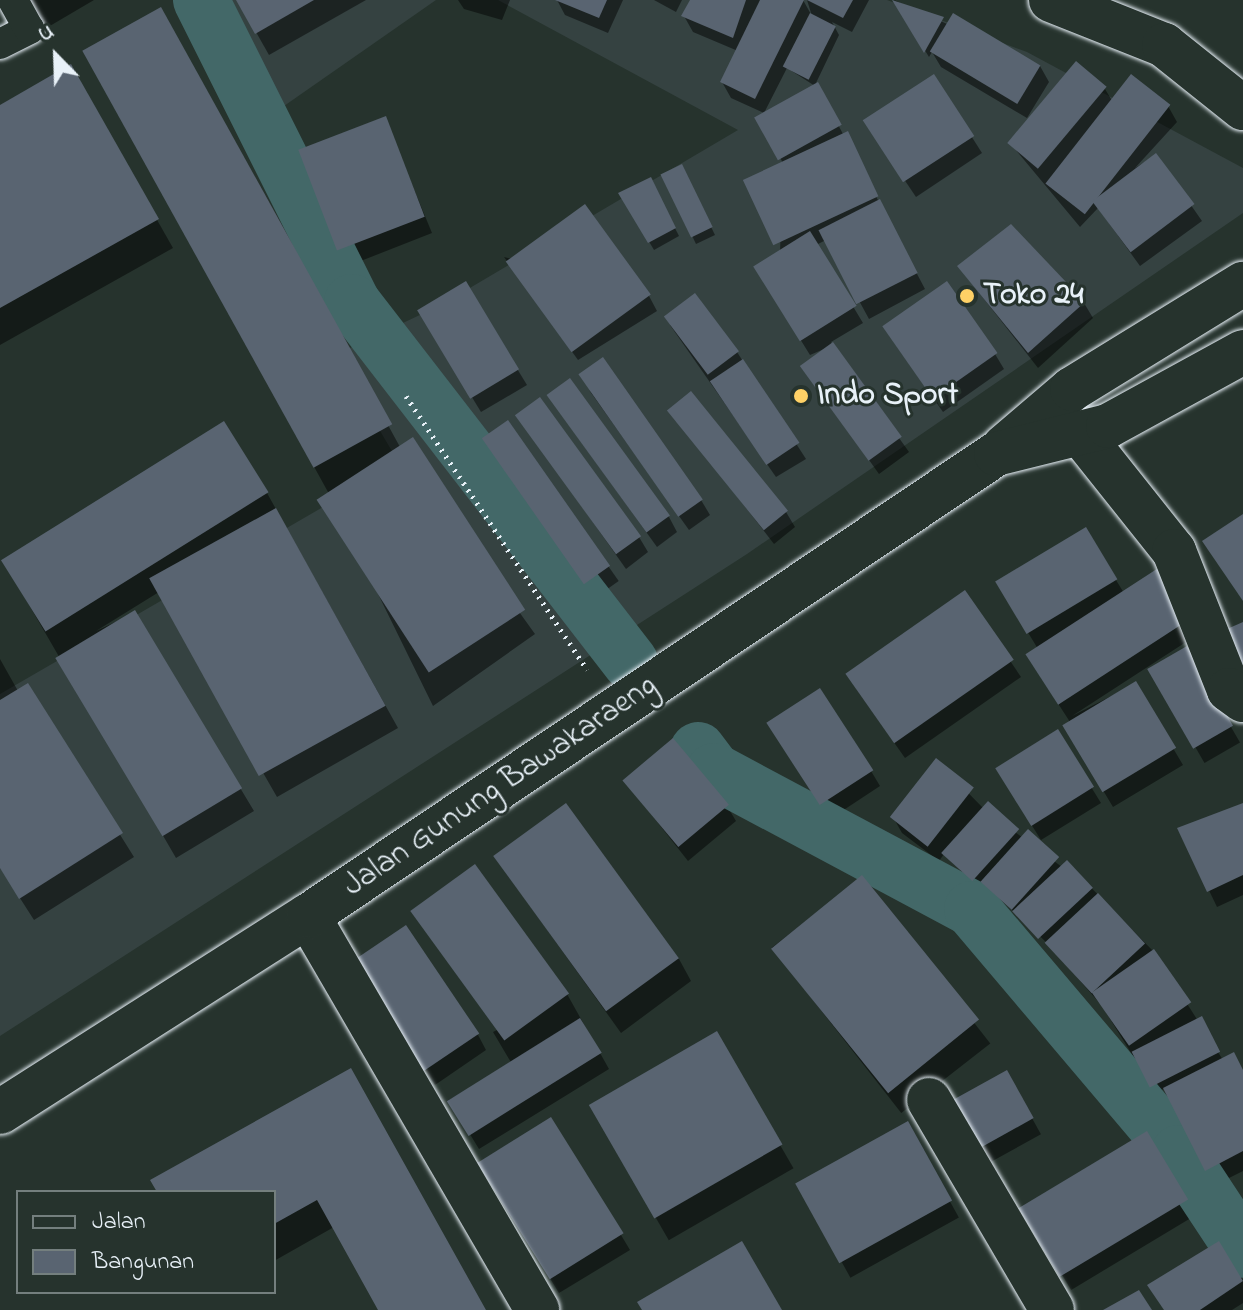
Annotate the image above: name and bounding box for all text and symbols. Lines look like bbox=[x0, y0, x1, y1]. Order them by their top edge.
north arrow bbox=[16, 16, 96, 96]
text: U bbox=[34, 16, 59, 51]
place label: Toko 24 bbox=[983, 277, 1083, 315]
marker: Toko 24 bbox=[958, 287, 976, 305]
place label: Indo Sport bbox=[817, 377, 958, 415]
marker: Indo Sport bbox=[792, 387, 810, 405]
street label: Jalan Gunung Bawakaraeng bbox=[337, 668, 665, 906]
legend bbox=[16, 1190, 276, 1294]
text: Jalan bbox=[92, 1205, 146, 1240]
text: Bangunan bbox=[92, 1245, 194, 1280]

